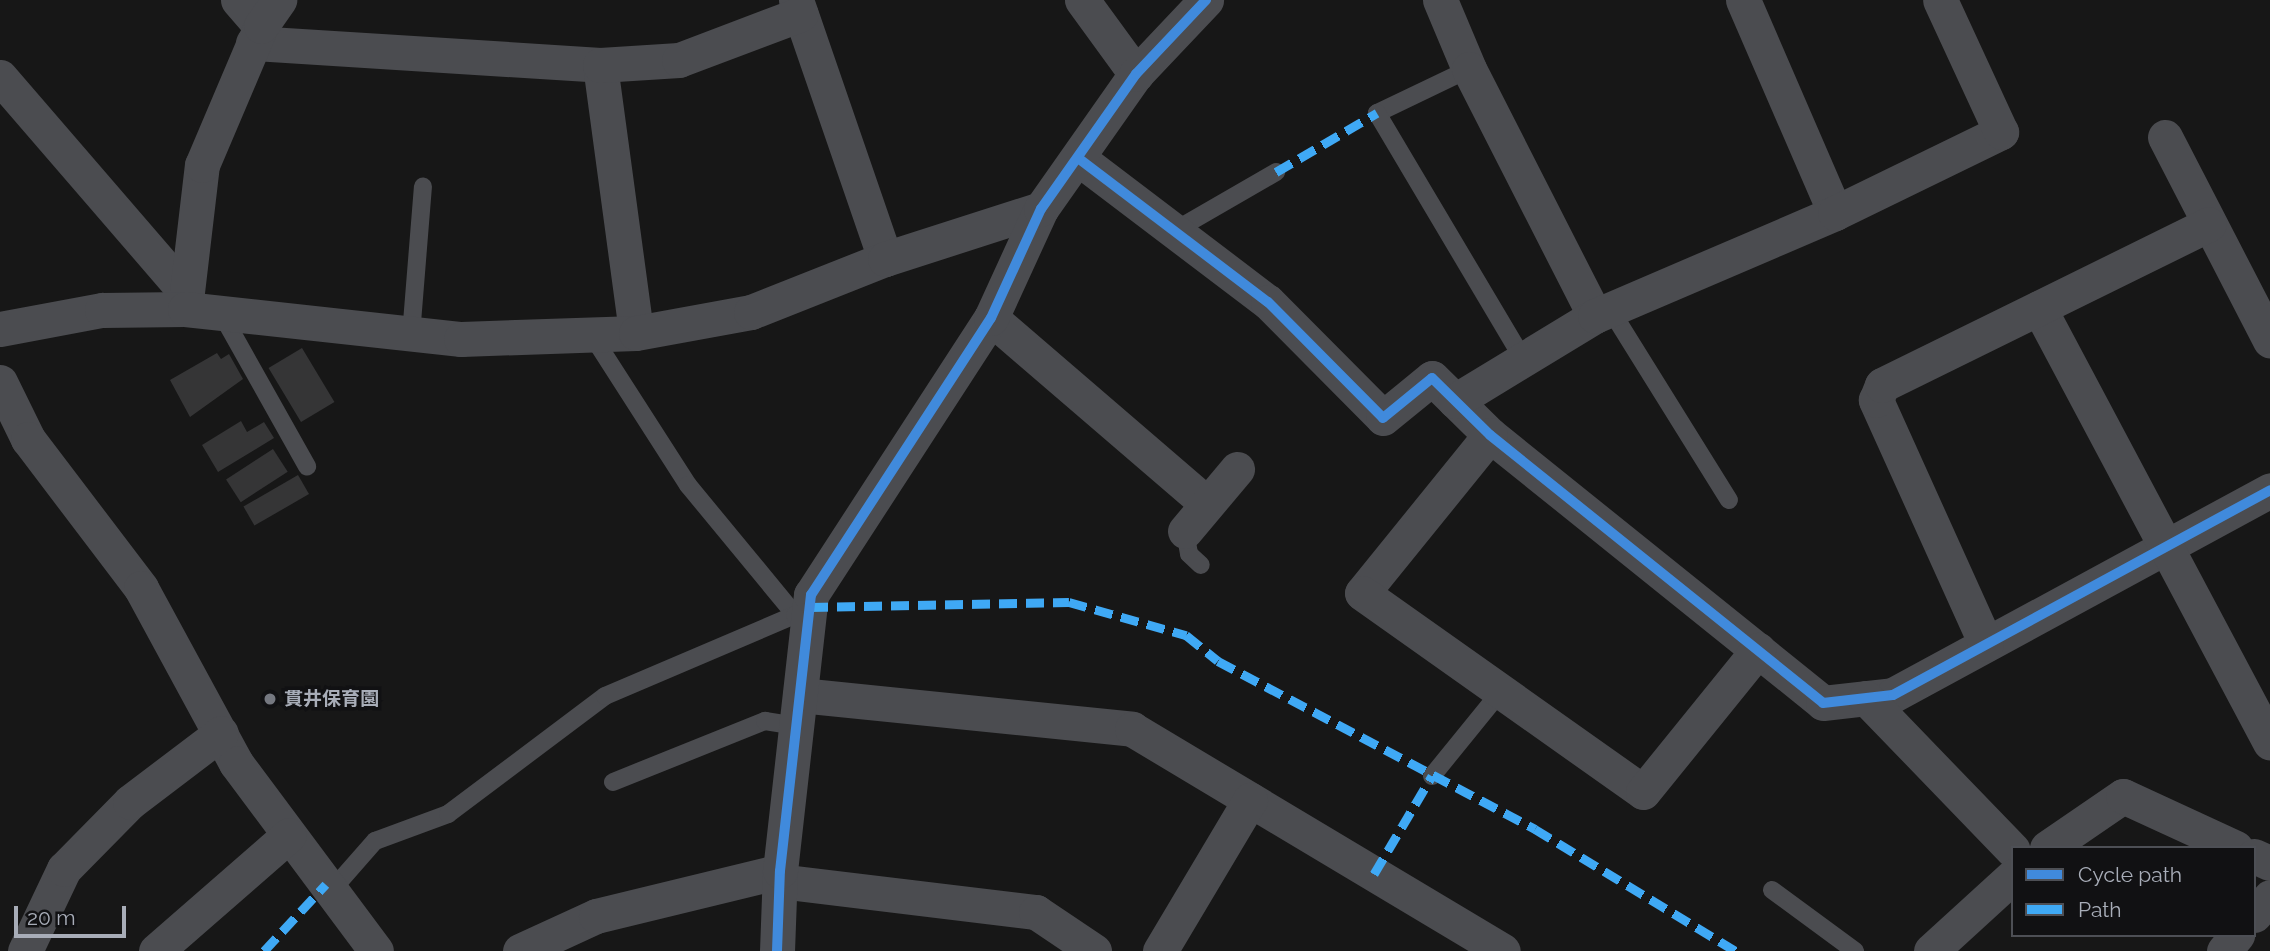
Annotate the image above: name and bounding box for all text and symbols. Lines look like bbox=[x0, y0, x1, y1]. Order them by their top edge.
place label: 貫井保育園 bbox=[284, 688, 379, 710]
marker: 貫井保育園 bbox=[262, 691, 278, 707]
legend bbox=[2011, 846, 2256, 937]
text: Cycle path bbox=[2078, 862, 2182, 887]
scale bar bbox=[18, 892, 130, 936]
text: Path bbox=[2078, 897, 2122, 922]
text: 20 m bbox=[27, 905, 75, 930]

